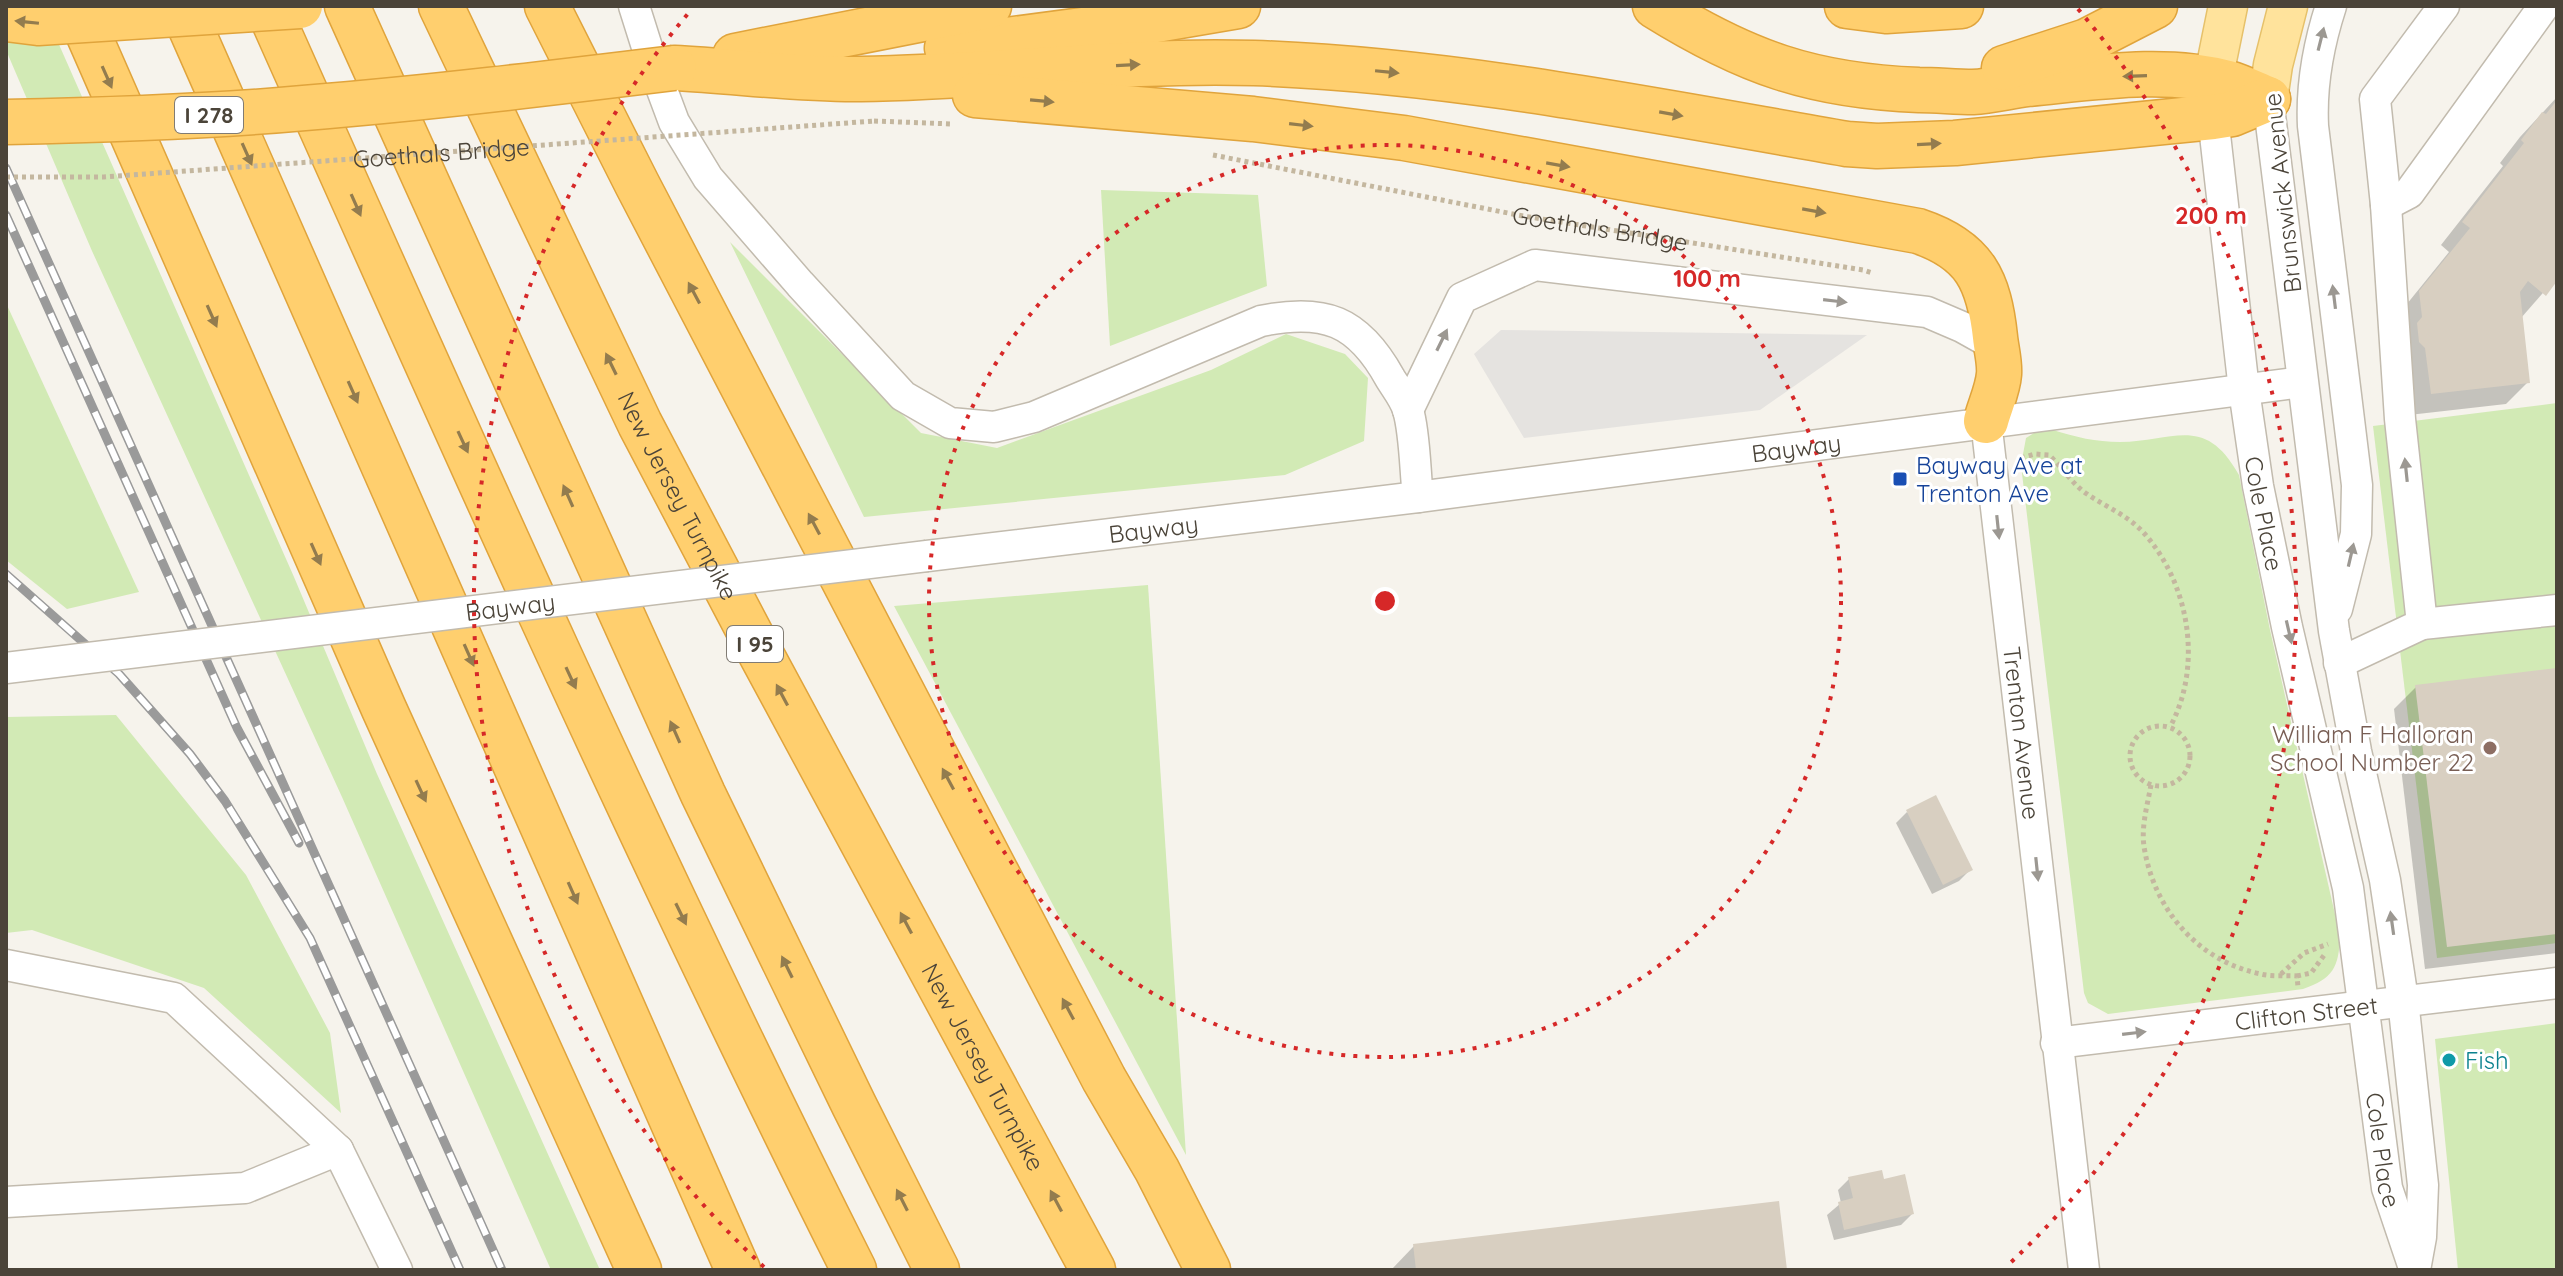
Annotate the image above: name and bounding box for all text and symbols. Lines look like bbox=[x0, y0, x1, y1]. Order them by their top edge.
one-way arrow bbox=[14, 15, 39, 28]
one-way arrow bbox=[2316, 26, 2328, 51]
one-way arrow bbox=[1116, 58, 1141, 71]
one-way arrow bbox=[1375, 65, 1400, 78]
one-way arrow bbox=[101, 66, 114, 89]
one-way arrow bbox=[2122, 70, 2147, 83]
street label: Brunswick Avenue bbox=[2257, 92, 2307, 294]
one-way arrow bbox=[1030, 95, 1055, 108]
road number: I 278 bbox=[175, 97, 243, 133]
one-way arrow bbox=[1659, 108, 1684, 120]
one-way arrow bbox=[1289, 118, 1314, 131]
street label: Goethals Bridge bbox=[352, 131, 530, 174]
one-way arrow bbox=[1917, 138, 1942, 151]
one-way arrow bbox=[240, 142, 254, 166]
one-way arrow bbox=[1545, 160, 1570, 172]
one-way arrow bbox=[349, 193, 363, 217]
street label: Goethals Bridge bbox=[1510, 199, 1690, 257]
text: 200 m bbox=[2175, 200, 2247, 230]
one-way arrow bbox=[1801, 206, 1826, 218]
text: 100 m bbox=[1673, 263, 1741, 293]
one-way arrow bbox=[687, 282, 700, 305]
one-way arrow bbox=[2327, 284, 2340, 309]
one-way arrow bbox=[1823, 294, 1848, 307]
one-way arrow bbox=[205, 304, 218, 327]
one-way arrow bbox=[1435, 328, 1449, 351]
one-way arrow bbox=[604, 353, 618, 376]
one-way arrow bbox=[346, 380, 359, 403]
street label: New Jersey Turnpike bbox=[612, 386, 745, 605]
street label: Bayway bbox=[1750, 427, 1843, 468]
one-way arrow bbox=[456, 430, 470, 454]
place label: Bayway Ave at Trenton Ave bbox=[1916, 450, 2083, 508]
street label: Cole Place bbox=[2239, 454, 2290, 573]
one-way arrow bbox=[2399, 457, 2412, 482]
marker: Bayway Ave at Trenton Ave bbox=[1891, 470, 1909, 488]
one-way arrow bbox=[561, 484, 575, 507]
street label: Bayway bbox=[1107, 509, 1200, 549]
one-way arrow bbox=[808, 512, 821, 535]
one-way arrow bbox=[1991, 515, 2004, 540]
one-way arrow bbox=[309, 542, 322, 566]
one-way arrow bbox=[2345, 542, 2358, 567]
street label: Bayway bbox=[464, 586, 557, 627]
centre of rings bbox=[1371, 587, 1399, 615]
one-way arrow bbox=[2283, 620, 2295, 645]
road number: I 95 bbox=[727, 626, 783, 662]
one-way arrow bbox=[462, 643, 475, 667]
street label: Trenton Avenue bbox=[1997, 645, 2047, 821]
one-way arrow bbox=[564, 667, 578, 690]
one-way arrow bbox=[776, 683, 789, 706]
place label: William F Halloran School Number 22 bbox=[2270, 719, 2474, 777]
one-way arrow bbox=[668, 721, 682, 744]
marker: William F Halloran School Number 22 bbox=[2481, 739, 2499, 757]
one-way arrow bbox=[941, 768, 955, 790]
one-way arrow bbox=[415, 780, 428, 803]
one-way arrow bbox=[2030, 856, 2043, 881]
one-way arrow bbox=[567, 881, 580, 905]
one-way arrow bbox=[674, 903, 688, 926]
one-way arrow bbox=[2385, 910, 2398, 935]
one-way arrow bbox=[899, 912, 912, 935]
one-way arrow bbox=[780, 956, 794, 979]
street label: New Jersey Turnpike bbox=[916, 958, 1052, 1176]
street label: Clifton Street bbox=[2233, 990, 2379, 1036]
one-way arrow bbox=[1062, 998, 1075, 1021]
one-way arrow bbox=[2122, 1027, 2147, 1040]
place label: Fish bbox=[2465, 1045, 2509, 1075]
marker: Fish bbox=[2440, 1051, 2458, 1069]
street label: Cole Place bbox=[2360, 1091, 2408, 1211]
one-way arrow bbox=[895, 1189, 908, 1212]
one-way arrow bbox=[1049, 1190, 1063, 1213]

